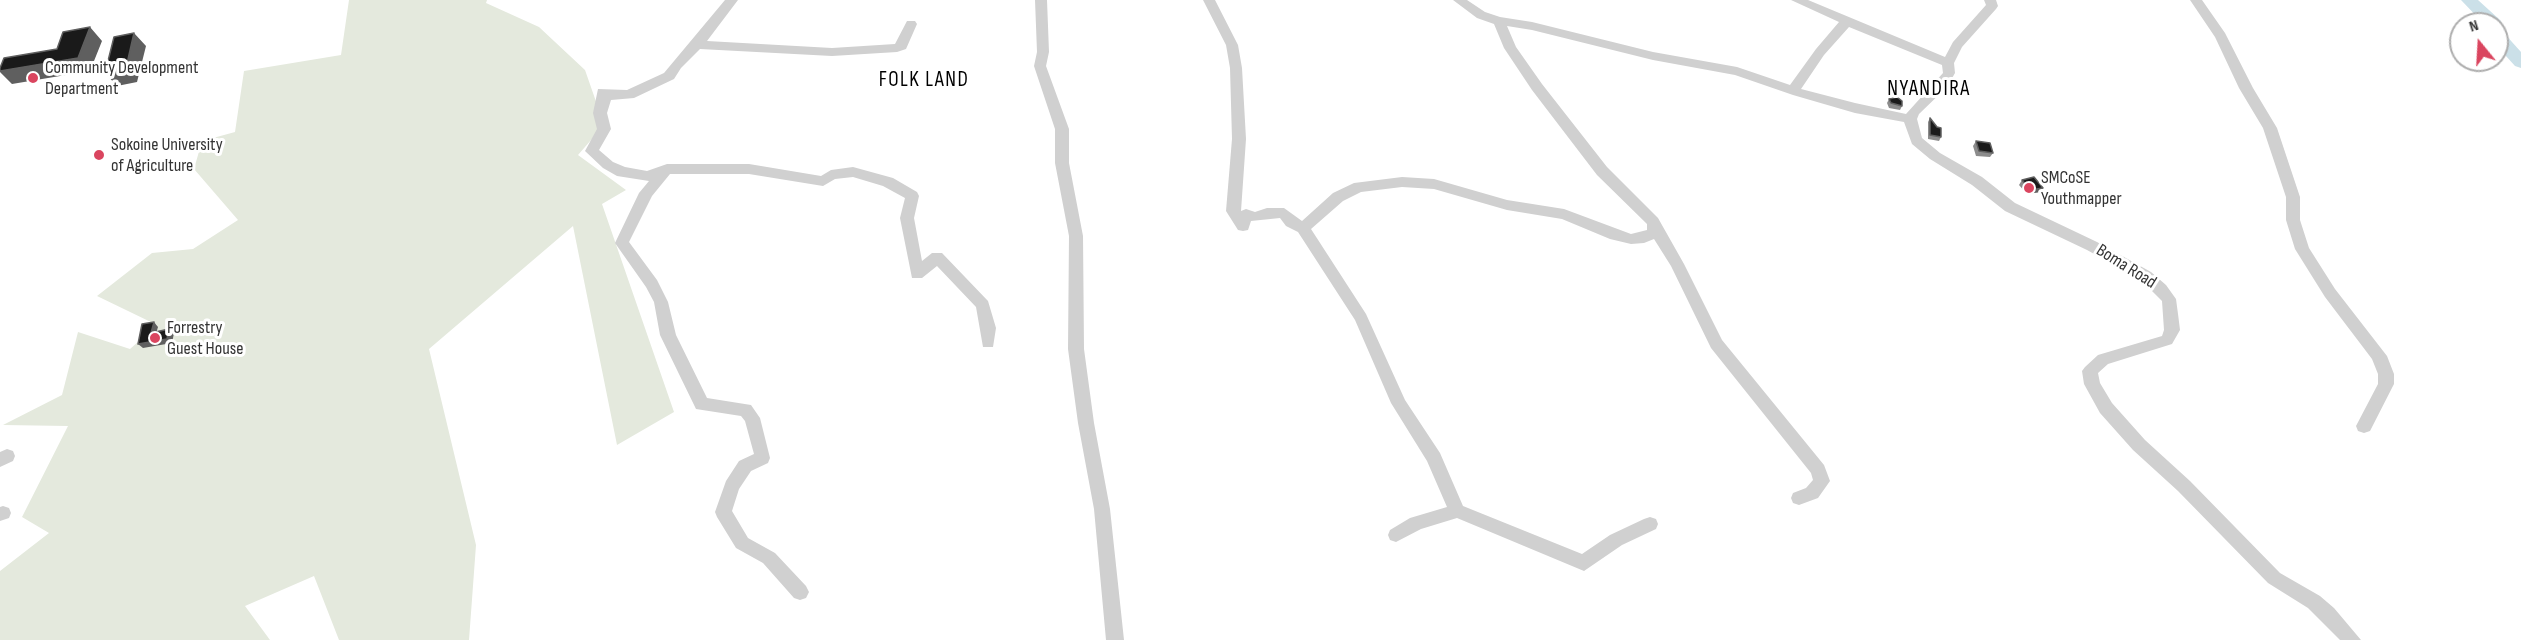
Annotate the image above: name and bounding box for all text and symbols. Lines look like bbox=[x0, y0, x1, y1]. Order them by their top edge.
north arrow bbox=[2449, 12, 2509, 72]
text: N bbox=[2467, 16, 2481, 37]
place label: Community Development Department bbox=[45, 57, 198, 100]
district label: FOLK LAND bbox=[879, 68, 969, 94]
marker: Community Development Department bbox=[26, 71, 40, 85]
district label: NYANDIRA bbox=[1887, 77, 1971, 103]
place label: Sokoine University of Agriculture bbox=[111, 134, 223, 176]
marker: Sokoine University of Agriculture bbox=[92, 148, 106, 162]
place label: SMCoSE Youthmapper bbox=[2041, 167, 2122, 210]
marker: SMCoSE Youthmapper bbox=[2022, 181, 2036, 195]
street label: Boma Road bbox=[2092, 240, 2160, 294]
place label: Forrestry Guest House bbox=[167, 317, 243, 360]
marker: Forrestry Guest House bbox=[148, 331, 162, 345]

